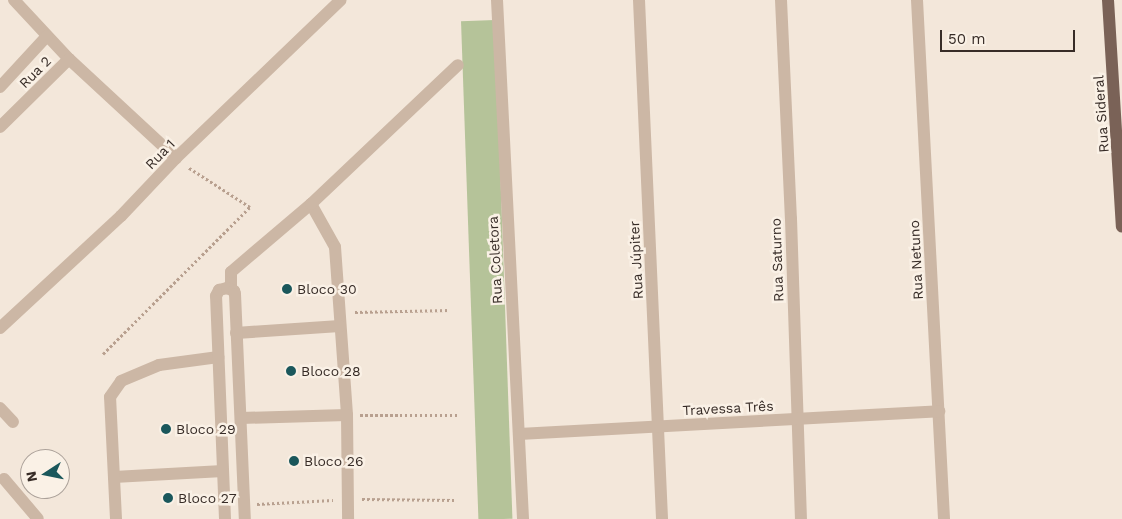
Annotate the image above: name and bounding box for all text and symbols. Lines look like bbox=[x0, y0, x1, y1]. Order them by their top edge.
scale bar bbox=[942, 20, 1077, 52]
text: 50 m bbox=[948, 30, 985, 48]
street label: Rua 2 bbox=[15, 52, 55, 92]
street label: Rua Sideral bbox=[1090, 75, 1112, 153]
street label: Rua 1 bbox=[141, 135, 179, 173]
street label: Rua Coletora bbox=[484, 215, 506, 305]
street label: Rua Saturno bbox=[767, 218, 787, 302]
street label: Rua Júpiter bbox=[626, 220, 646, 300]
street label: Rua Netuno bbox=[906, 220, 926, 300]
place label: Bloco 30 bbox=[297, 281, 357, 297]
marker: Bloco 30 bbox=[281, 283, 293, 295]
place label: Bloco 28 bbox=[301, 363, 361, 379]
marker: Bloco 28 bbox=[285, 365, 297, 377]
street label: Travessa Três bbox=[682, 397, 774, 419]
place label: Bloco 29 bbox=[176, 421, 236, 437]
marker: Bloco 29 bbox=[160, 423, 172, 435]
north arrow bbox=[20, 449, 70, 499]
place label: Bloco 26 bbox=[304, 453, 364, 469]
marker: Bloco 26 bbox=[288, 455, 300, 467]
text: N bbox=[22, 470, 40, 483]
place label: Bloco 27 bbox=[178, 490, 237, 506]
marker: Bloco 27 bbox=[162, 492, 174, 504]

